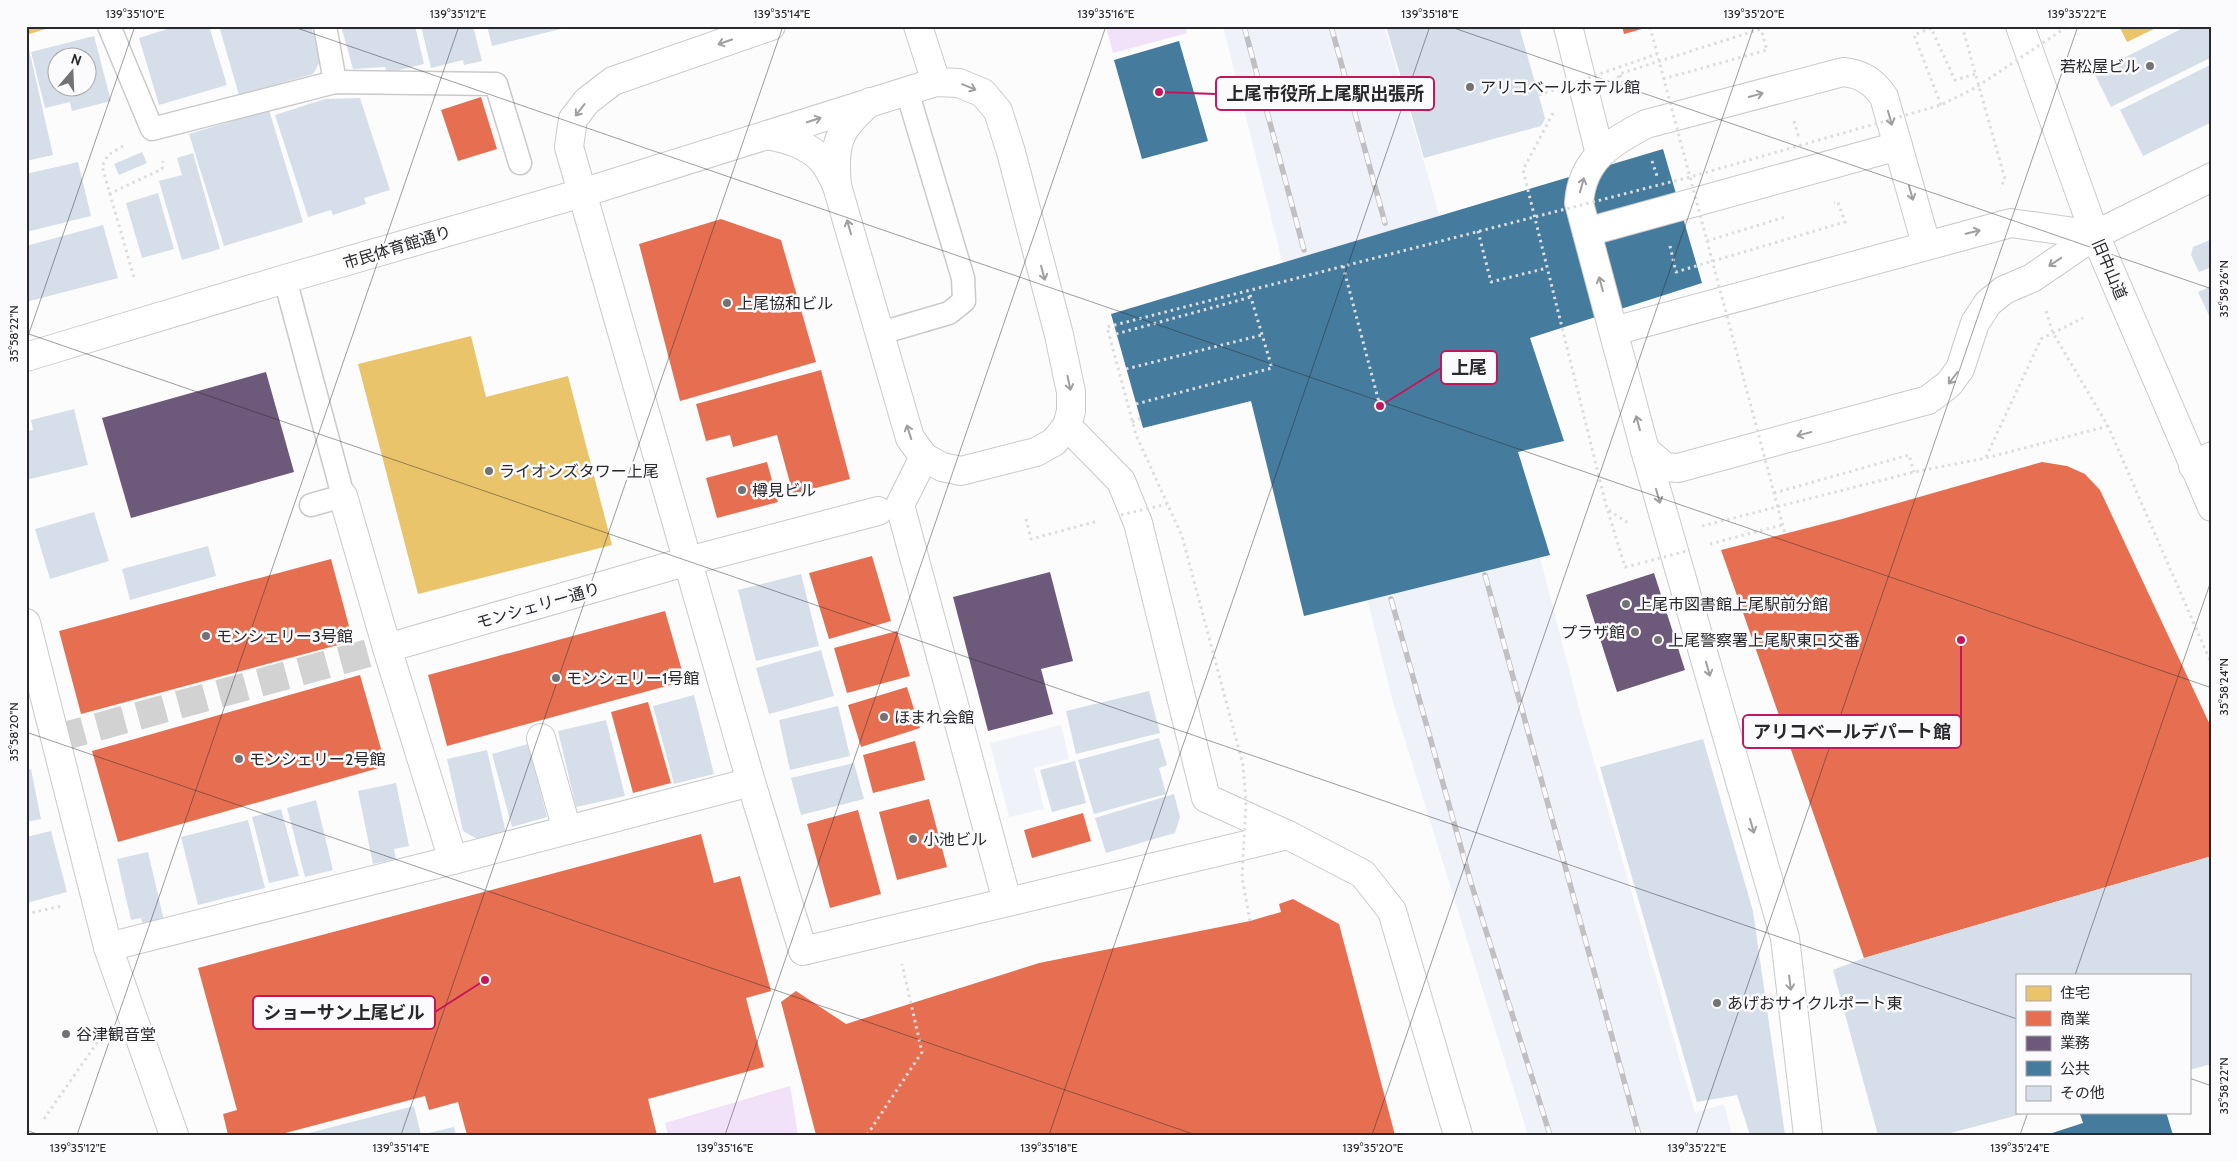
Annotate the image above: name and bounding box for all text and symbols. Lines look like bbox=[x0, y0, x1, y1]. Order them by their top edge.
text: 139°35'10"E bbox=[106, 6, 165, 21]
text: 139°35'12"E bbox=[430, 6, 487, 21]
text: 139°35'14"E bbox=[754, 6, 811, 21]
text: 139°35'16"E bbox=[1077, 6, 1135, 21]
text: 139°35'18"E bbox=[1401, 6, 1459, 21]
text: 139°35'20"E bbox=[1724, 6, 1785, 21]
text: 139°35'22"E bbox=[2048, 6, 2107, 21]
one-way arrow bbox=[717, 38, 733, 47]
north arrow bbox=[48, 48, 98, 98]
text: N bbox=[69, 50, 84, 70]
place label: 若松屋ビル bbox=[2060, 57, 2140, 76]
marker: 若松屋ビル bbox=[2144, 60, 2156, 72]
callout: 上尾市役所上尾駅出張所 bbox=[1216, 77, 1434, 110]
place label: アリコベールホテル館 bbox=[1480, 78, 1640, 97]
marker: アリコベールホテル館 bbox=[1464, 81, 1476, 93]
one-way arrow bbox=[961, 83, 976, 93]
text: 上尾市役所上尾駅出張所 bbox=[1226, 83, 1424, 105]
one-way arrow bbox=[1748, 90, 1764, 99]
one-way arrow bbox=[575, 103, 585, 117]
one-way arrow bbox=[1885, 110, 1895, 126]
one-way arrow bbox=[805, 115, 821, 125]
one-way arrow bbox=[1578, 177, 1587, 193]
one-way arrow bbox=[1907, 184, 1916, 200]
one-way arrow bbox=[843, 220, 853, 236]
street label: 市民体育館通り bbox=[341, 222, 453, 273]
one-way arrow bbox=[1964, 227, 1980, 236]
street label: 旧中山道 bbox=[2088, 236, 2131, 302]
one-way arrow bbox=[2048, 257, 2062, 267]
text: 35°58'26"N bbox=[2216, 260, 2231, 318]
one-way arrow bbox=[1038, 265, 1048, 281]
one-way arrow bbox=[1596, 276, 1605, 292]
place label: 上尾協和ビル bbox=[737, 294, 833, 313]
marker: 上尾協和ビル bbox=[721, 297, 733, 309]
text: 35°58'22"N bbox=[6, 305, 21, 363]
callout: 上尾 bbox=[1441, 351, 1497, 384]
text: 上尾 bbox=[1451, 357, 1487, 379]
one-way arrow bbox=[1948, 371, 1958, 385]
one-way arrow bbox=[1065, 375, 1074, 391]
one-way arrow bbox=[1633, 416, 1642, 432]
one-way arrow bbox=[904, 425, 913, 440]
one-way arrow bbox=[1796, 430, 1812, 439]
place label: ライオンズタワー上尾 bbox=[499, 462, 659, 481]
marker: ライオンズタワー上尾 bbox=[483, 465, 495, 477]
place label: 樽見ビル bbox=[752, 481, 816, 500]
marker: 樽見ビル bbox=[736, 484, 748, 496]
one-way arrow bbox=[1654, 488, 1663, 504]
street label: モンシェリー通り bbox=[474, 579, 602, 632]
place label: 上尾市図書館上尾駅前分館 bbox=[1636, 595, 1828, 614]
marker: 上尾市図書館上尾駅前分館 bbox=[1620, 598, 1632, 610]
place label: プラザ館 bbox=[1561, 623, 1625, 642]
marker: プラザ館 bbox=[1629, 626, 1641, 638]
place label: モンシェリー3号館 bbox=[216, 627, 353, 646]
marker: モンシェリー3号館 bbox=[200, 630, 212, 642]
place label: 上尾警察署上尾駅東口交番 bbox=[1668, 631, 1860, 650]
marker: 上尾警察署上尾駅東口交番 bbox=[1652, 634, 1664, 646]
text: 35°58'24"N bbox=[2216, 658, 2231, 716]
one-way arrow bbox=[1703, 661, 1713, 677]
place label: モンシェリー1号館 bbox=[566, 669, 699, 688]
marker: モンシェリー1号館 bbox=[550, 672, 562, 684]
text: 35°58'20"N bbox=[6, 702, 21, 762]
place label: ほまれ会館 bbox=[894, 708, 974, 727]
marker: ほまれ会館 bbox=[878, 711, 890, 723]
callout: アリコベールデパート館 bbox=[1743, 715, 1961, 748]
text: アリコベールデパート館 bbox=[1753, 721, 1951, 743]
place label: モンシェリー2号館 bbox=[249, 750, 385, 769]
marker: モンシェリー2号館 bbox=[233, 753, 245, 765]
one-way arrow bbox=[1748, 817, 1758, 833]
place label: 小池ビル bbox=[923, 830, 987, 849]
marker: 小池ビル bbox=[907, 833, 919, 845]
legend bbox=[2016, 974, 2190, 1114]
one-way arrow bbox=[1785, 975, 1795, 991]
text: 住宅 bbox=[2060, 984, 2090, 1002]
place label: あげおサイクルポート東 bbox=[1727, 994, 1902, 1013]
callout: ショーサン上尾ビル bbox=[253, 996, 435, 1029]
marker: あげおサイクルポート東 bbox=[1711, 997, 1723, 1009]
text: ショーサン上尾ビル bbox=[263, 1002, 425, 1024]
text: 商業 bbox=[2060, 1010, 2090, 1028]
place label: 谷津観音堂 bbox=[76, 1025, 156, 1044]
marker: 谷津観音堂 bbox=[60, 1028, 72, 1040]
text: 業務 bbox=[2060, 1034, 2090, 1052]
text: 35°58'22"N bbox=[2216, 1057, 2231, 1115]
text: 公共 bbox=[2060, 1060, 2090, 1078]
text: その他 bbox=[2060, 1084, 2105, 1102]
text: 139°35'12"E bbox=[50, 1140, 107, 1155]
text: 139°35'14"E bbox=[373, 1140, 430, 1155]
text: 139°35'16"E bbox=[696, 1140, 754, 1155]
text: 139°35'18"E bbox=[1020, 1140, 1078, 1155]
text: 139°35'20"E bbox=[1343, 1140, 1404, 1155]
text: 139°35'22"E bbox=[1668, 1140, 1727, 1155]
text: 139°35'24"E bbox=[1990, 1140, 2050, 1155]

